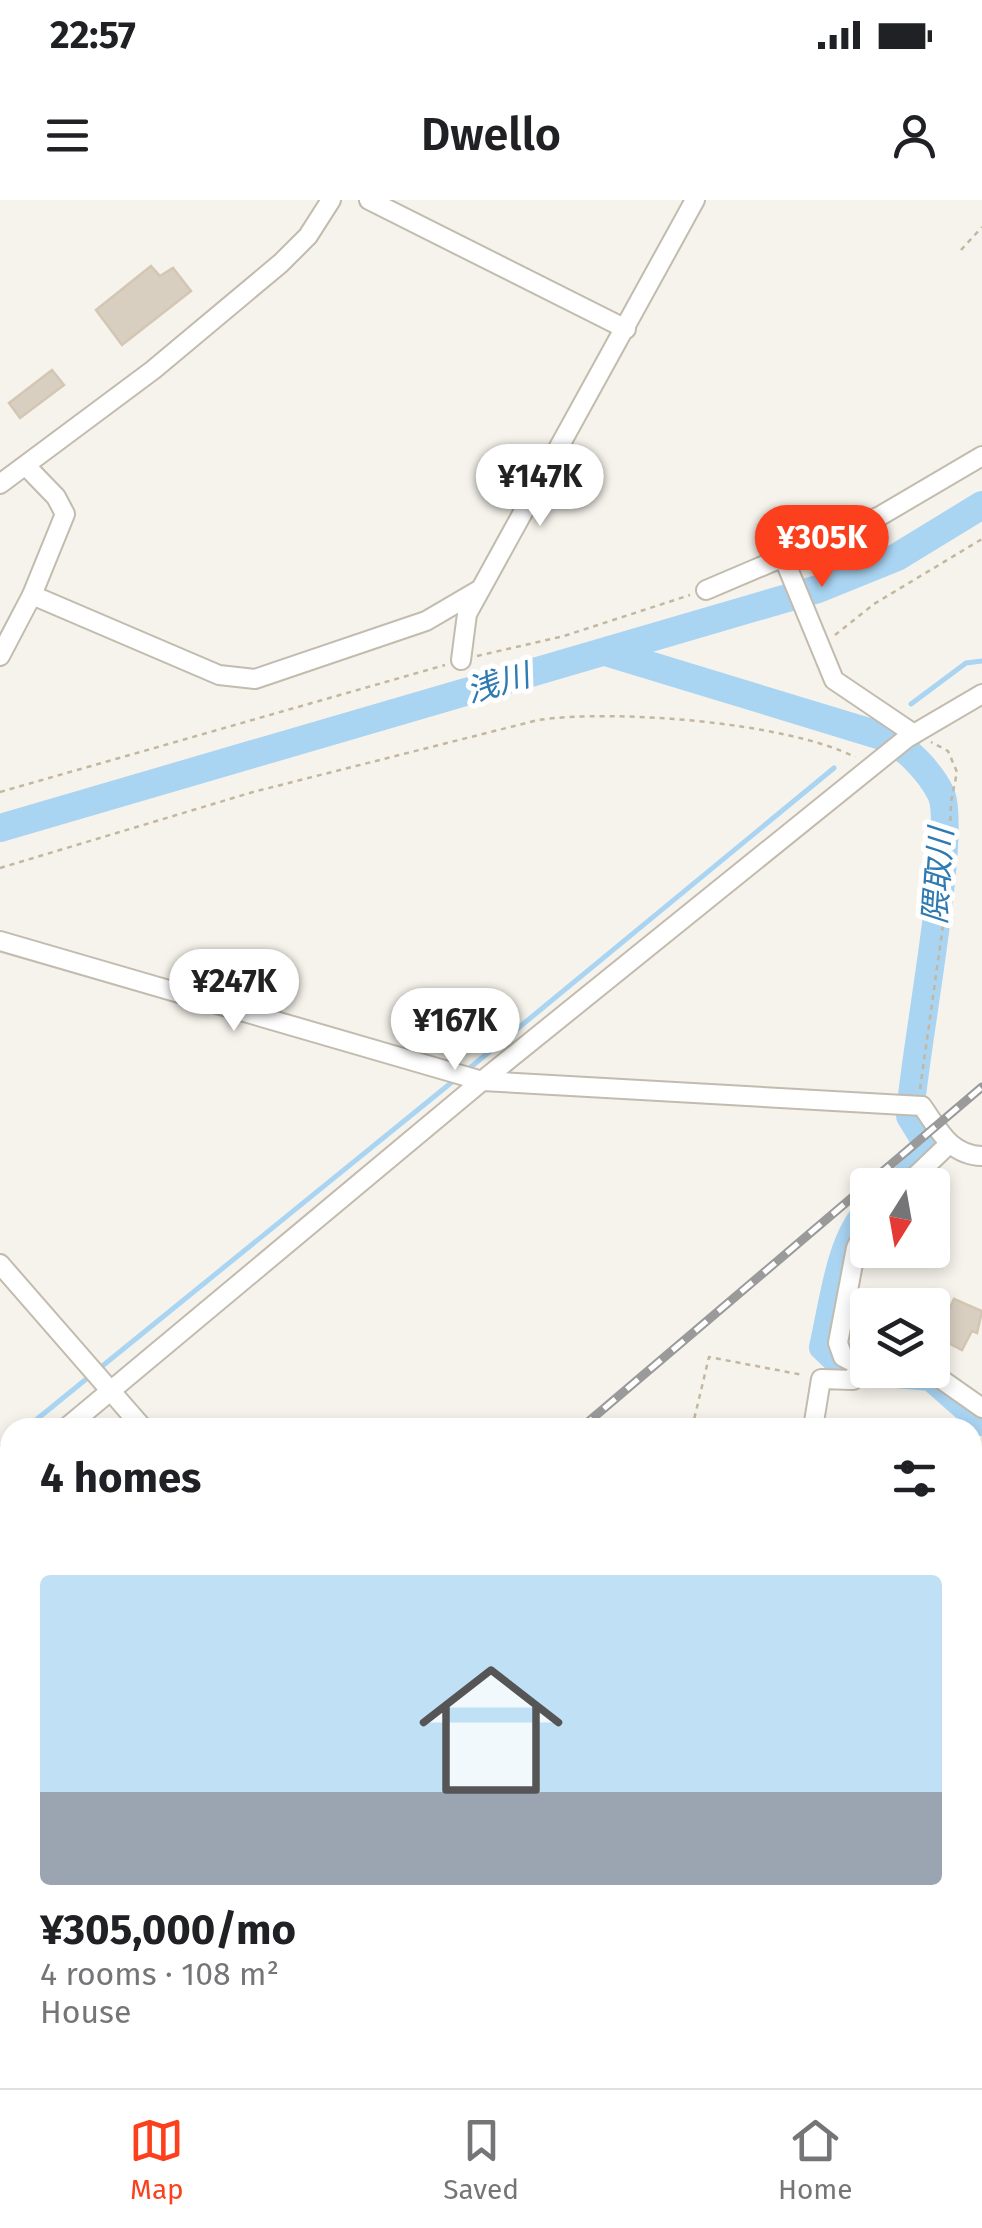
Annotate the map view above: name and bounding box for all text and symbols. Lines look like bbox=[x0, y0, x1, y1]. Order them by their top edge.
text: 22:57 bbox=[50, 12, 136, 58]
icon: menu bbox=[40, 108, 95, 163]
text: Dwello bbox=[421, 108, 561, 162]
icon: person bbox=[887, 108, 942, 163]
pin: ¥147K bbox=[470, 444, 610, 529]
text: ¥147K bbox=[498, 457, 582, 495]
pin: ¥305K bbox=[752, 505, 892, 590]
text: ¥305K bbox=[777, 518, 867, 556]
water label: 浅川 bbox=[462, 655, 537, 710]
water label: 隈取川 bbox=[916, 824, 961, 925]
pin: ¥247K bbox=[164, 949, 304, 1034]
text: ¥247K bbox=[191, 962, 277, 1000]
pin: ¥167K bbox=[385, 988, 525, 1073]
text: ¥167K bbox=[413, 1001, 497, 1039]
north arrow bbox=[850, 1168, 950, 1268]
map controls bbox=[850, 1168, 950, 1388]
button: layers bbox=[850, 1288, 950, 1388]
icon: filters bbox=[887, 1451, 942, 1506]
text: 4 homes bbox=[40, 1453, 201, 1503]
icon: home bbox=[401, 1640, 581, 1820]
text: ¥305,000/mo bbox=[40, 1905, 296, 1955]
text: 4 rooms · 108 m² bbox=[40, 1955, 279, 1993]
text: House bbox=[40, 1993, 131, 2031]
tab: Map bbox=[129, 2113, 184, 2206]
tab: Saved bbox=[443, 2113, 519, 2206]
tab: Home bbox=[778, 2113, 853, 2206]

